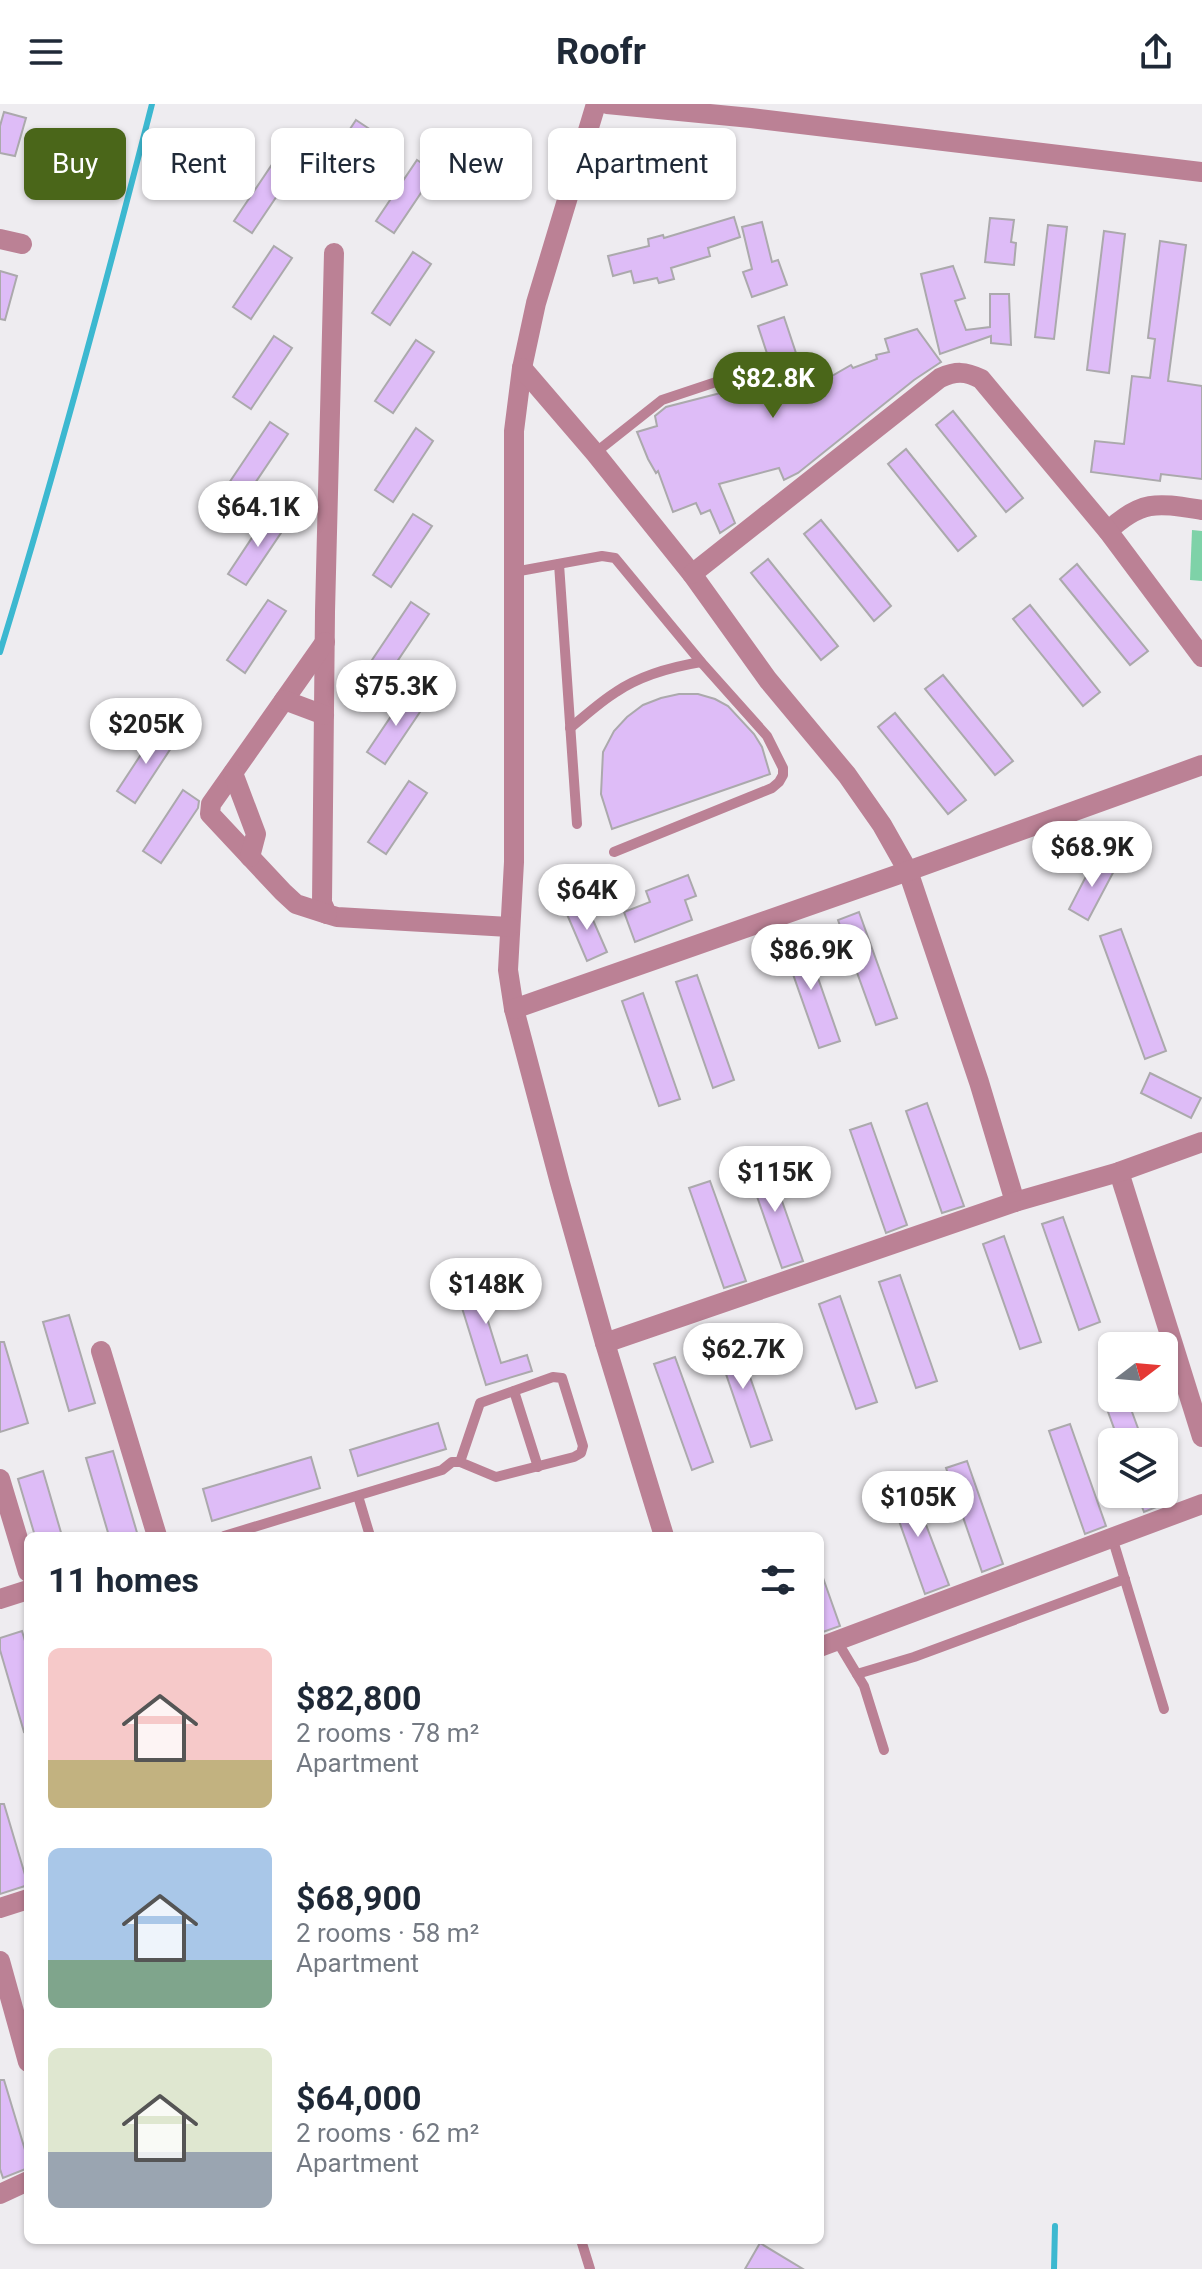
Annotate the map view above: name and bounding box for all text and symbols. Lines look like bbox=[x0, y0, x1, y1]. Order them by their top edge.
icon: menu bbox=[24, 30, 68, 74]
icon: share bbox=[1134, 30, 1178, 74]
text: Roofr bbox=[556, 31, 646, 73]
chip: Buy bbox=[24, 128, 126, 200]
chip: Rent bbox=[142, 128, 255, 200]
chip: Filters bbox=[271, 128, 404, 200]
chip: New bbox=[420, 128, 532, 200]
chip: Apartment bbox=[548, 128, 736, 200]
pin: $82.8K bbox=[708, 352, 838, 420]
text: $82.8K bbox=[731, 363, 815, 393]
pin: $64.1K bbox=[193, 481, 323, 549]
text: $64.1K bbox=[216, 492, 300, 522]
pin: $75.3K bbox=[331, 660, 461, 728]
text: $75.3K bbox=[354, 671, 438, 701]
pin: $205K bbox=[90, 698, 202, 766]
text: $205K bbox=[108, 709, 184, 739]
pin: $68.9K bbox=[1027, 821, 1157, 889]
text: $68.9K bbox=[1050, 832, 1134, 862]
pin: $64K bbox=[540, 864, 634, 932]
text: $64K bbox=[556, 875, 618, 905]
pin: $86.9K bbox=[746, 924, 876, 992]
text: $86.9K bbox=[769, 935, 853, 965]
pin: $115K bbox=[719, 1146, 831, 1214]
text: $115K bbox=[737, 1157, 813, 1187]
pin: $148K bbox=[430, 1258, 542, 1326]
text: $148K bbox=[448, 1269, 524, 1299]
pin: $62.7K bbox=[678, 1323, 808, 1391]
north arrow bbox=[1098, 1332, 1178, 1412]
map controls bbox=[1098, 1332, 1178, 1508]
text: $62.7K bbox=[701, 1334, 785, 1364]
button: layers bbox=[1098, 1428, 1178, 1508]
pin: $105K bbox=[862, 1471, 974, 1539]
text: $105K bbox=[880, 1482, 956, 1512]
icon: filters bbox=[756, 1558, 800, 1602]
text: 11 homes bbox=[48, 1560, 199, 1600]
text: $82,800 bbox=[296, 1678, 421, 1718]
icon: home bbox=[112, 1680, 208, 1776]
text: 2 rooms · 78 m² bbox=[296, 1718, 479, 1748]
text: Apartment bbox=[296, 1748, 419, 1778]
text: $68,900 bbox=[296, 1878, 421, 1918]
icon: home bbox=[112, 1880, 208, 1976]
text: 2 rooms · 58 m² bbox=[296, 1918, 479, 1948]
text: Apartment bbox=[296, 1948, 419, 1978]
text: $64,000 bbox=[296, 2078, 421, 2118]
icon: home bbox=[112, 2080, 208, 2176]
text: 2 rooms · 62 m² bbox=[296, 2118, 479, 2148]
text: Apartment bbox=[296, 2148, 419, 2178]

